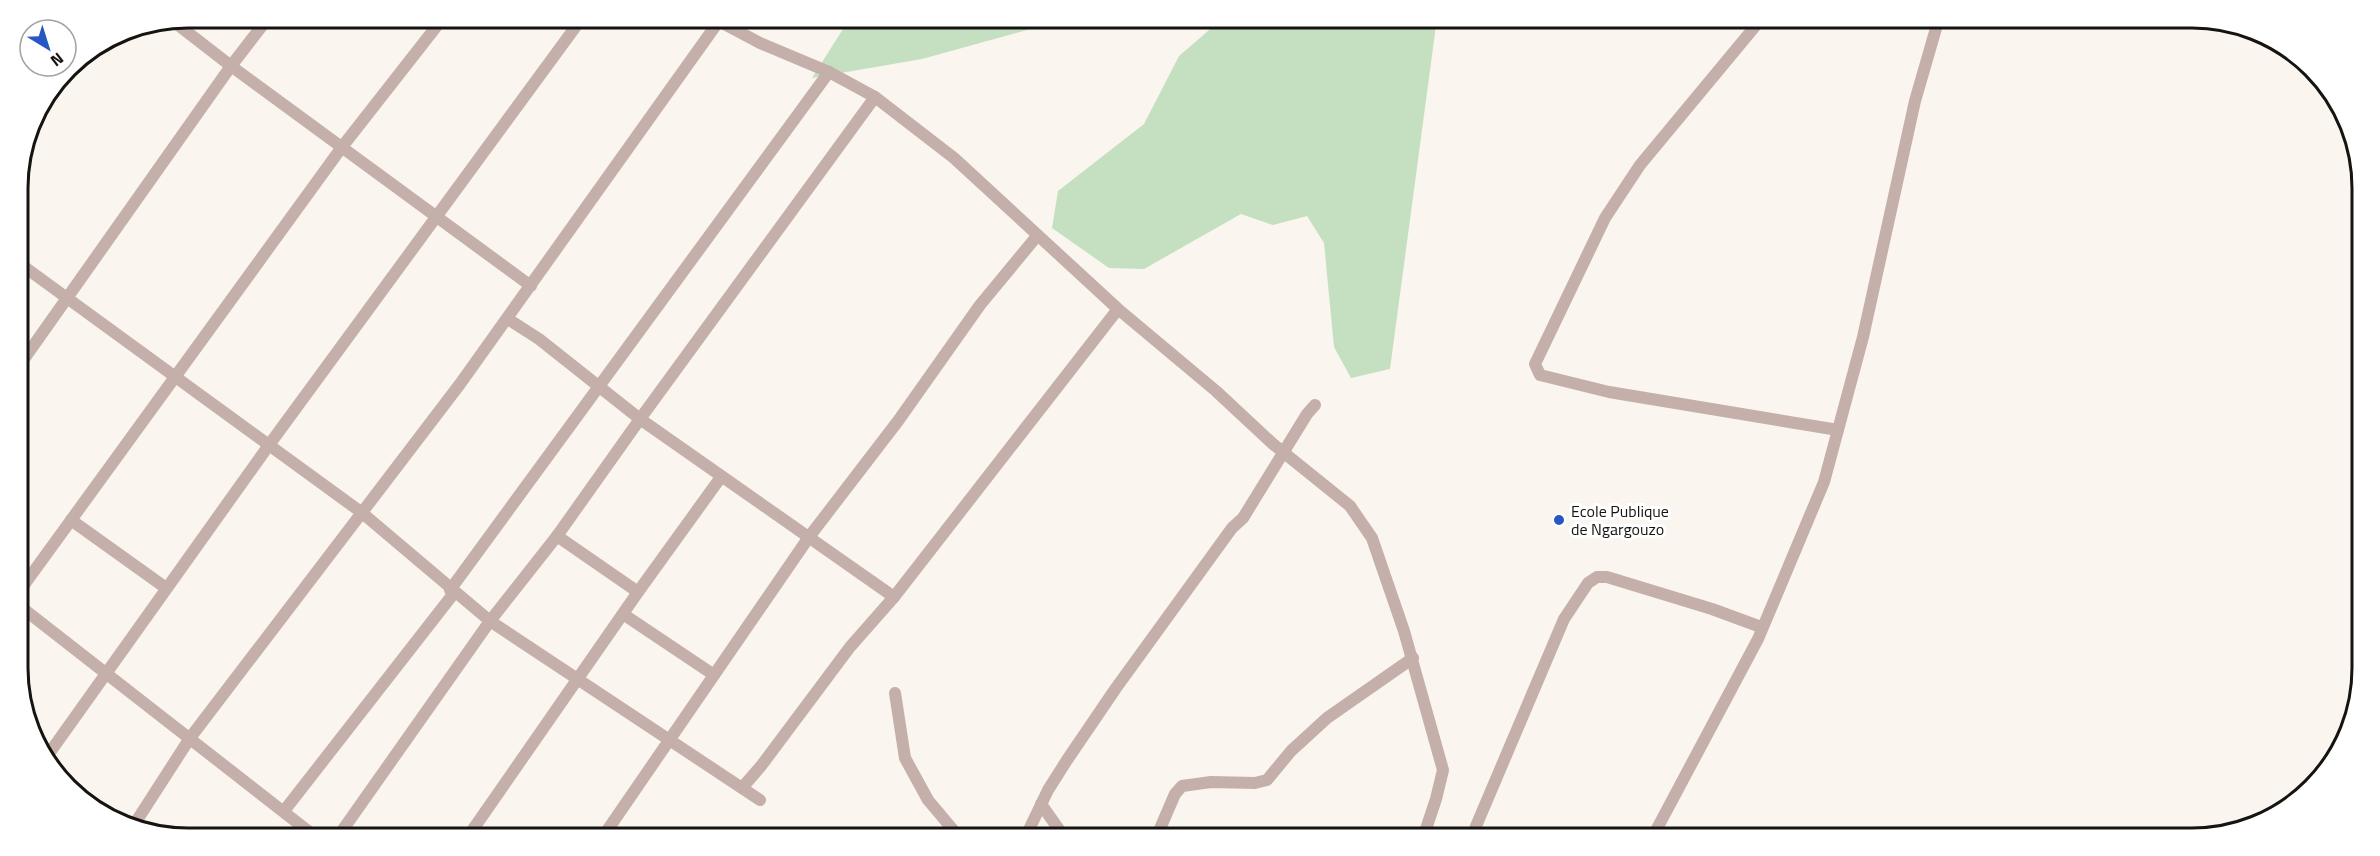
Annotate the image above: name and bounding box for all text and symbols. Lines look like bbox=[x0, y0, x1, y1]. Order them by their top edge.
north arrow bbox=[18, 18, 78, 78]
text: N bbox=[45, 47, 69, 73]
place label: Ecole Publique de Ngargouzo bbox=[1571, 499, 1669, 541]
marker: Ecole Publique de Ngargouzo bbox=[1552, 513, 1566, 527]

